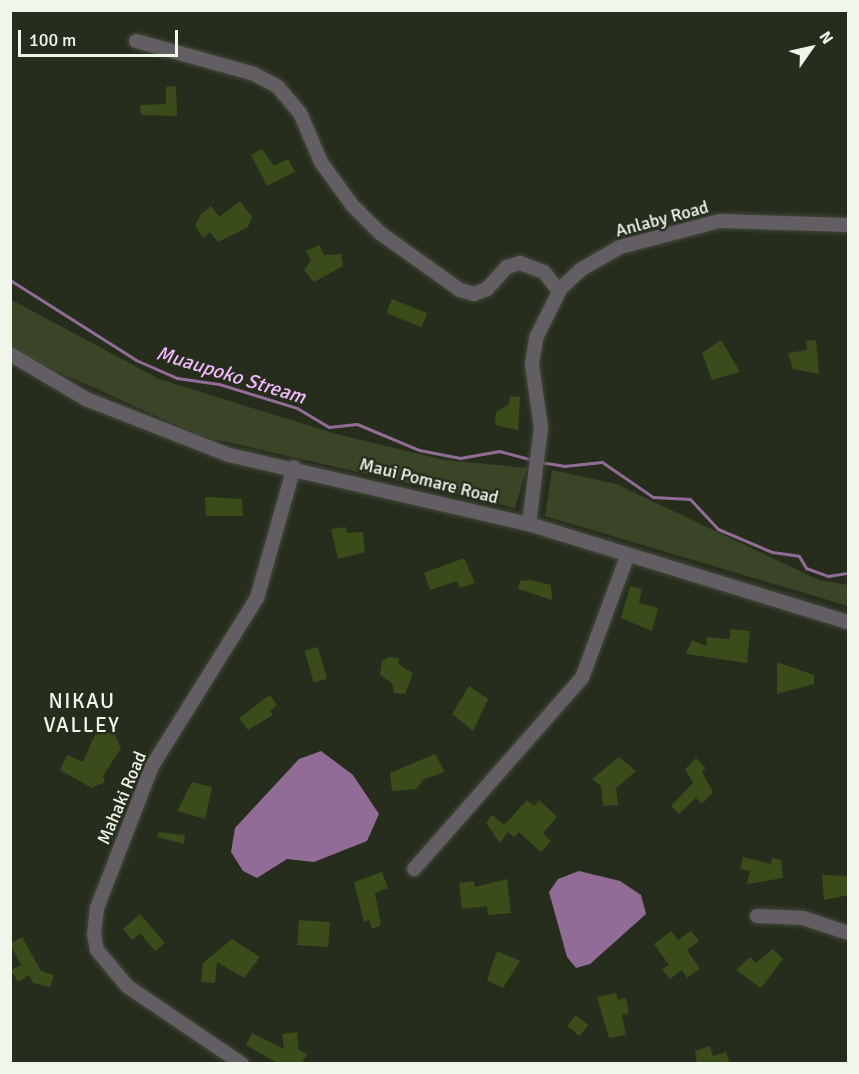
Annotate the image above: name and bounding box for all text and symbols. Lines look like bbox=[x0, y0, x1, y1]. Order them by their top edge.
scale bar bbox=[21, 18, 182, 56]
north arrow bbox=[781, 18, 841, 78]
text: N bbox=[815, 28, 837, 48]
text: 100 m bbox=[29, 29, 76, 51]
street label: Anlaby Road bbox=[613, 196, 711, 242]
water label: Muaupoko Stream bbox=[153, 341, 309, 409]
street label: Maui Pomare Road bbox=[357, 453, 501, 509]
district label: NIKAU VALLEY bbox=[44, 688, 120, 738]
street label: Mahaki Road bbox=[93, 748, 151, 848]

